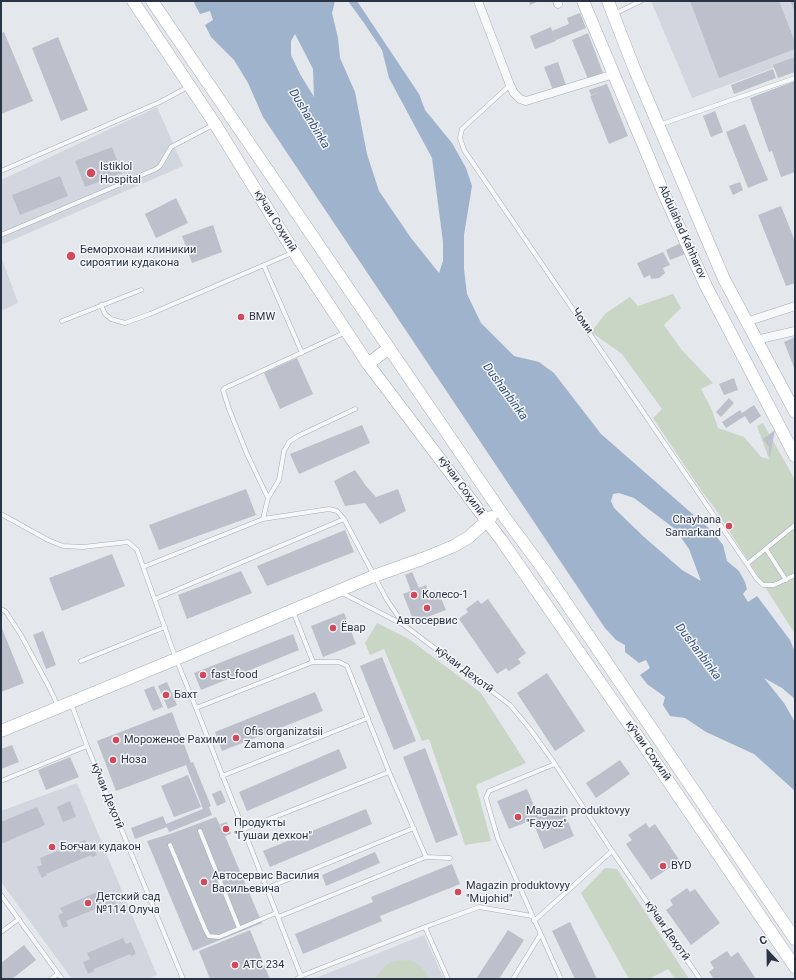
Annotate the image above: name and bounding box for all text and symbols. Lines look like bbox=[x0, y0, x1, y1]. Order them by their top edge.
water label: Dushanbinka bbox=[286, 86, 332, 152]
place label: Istiklol Hospital bbox=[100, 160, 141, 186]
marker: Istiklol Hospital bbox=[85, 167, 97, 179]
street label: Abdulahad Kahharov bbox=[655, 183, 709, 281]
street label: кӯчаи Соҳилӣ bbox=[251, 188, 299, 254]
place label: Беморхонаи клиникии сироятии кудакона bbox=[80, 243, 196, 269]
marker: Беморхонаи клиникии сироятии кудакона bbox=[65, 250, 77, 262]
street label: Чоми bbox=[568, 306, 596, 336]
place label: BMW bbox=[249, 310, 275, 324]
marker: BMW bbox=[236, 312, 246, 322]
water label: Dushanbinka bbox=[479, 361, 531, 423]
street label: кӯчаи Соҳилӣ bbox=[435, 454, 487, 518]
place label: Chayhana Samarkand bbox=[665, 513, 721, 539]
marker: Chayhana Samarkand bbox=[724, 521, 734, 531]
place label: Колесо-1 bbox=[422, 588, 469, 602]
marker: Колесо-1 bbox=[409, 590, 419, 600]
marker: Автосервис bbox=[422, 603, 432, 613]
place label: Автосервис bbox=[397, 614, 457, 628]
place label: Ёвар bbox=[341, 621, 366, 635]
water label: Dushanbinka bbox=[672, 621, 724, 683]
marker: Ёвар bbox=[328, 623, 338, 633]
street label: кӯчаи Деҳотӣ bbox=[432, 644, 496, 696]
place label: fast_food bbox=[211, 668, 258, 682]
marker: fast_food bbox=[198, 670, 208, 680]
place label: Бахт bbox=[174, 688, 198, 702]
marker: Бахт bbox=[161, 690, 171, 700]
street label: кӯчаи Соҳилӣ bbox=[622, 718, 674, 784]
place label: Ofis organizatsii Zamona bbox=[244, 725, 323, 751]
place label: Мороженое Рахими bbox=[124, 733, 227, 747]
marker: Ofis organizatsii Zamona bbox=[231, 733, 241, 743]
marker: Мороженое Рахими bbox=[111, 735, 121, 745]
place label: Ноза bbox=[121, 753, 147, 767]
marker: Ноза bbox=[108, 755, 118, 765]
street label: кӯчаи Деҳотӣ bbox=[88, 761, 126, 831]
place label: Magazin produktovyy "Fayyoz" bbox=[526, 804, 630, 830]
marker: Magazin produktovyy "Fayyoz" bbox=[513, 812, 523, 822]
place label: Продукты "Гушаи дехкон" bbox=[234, 816, 312, 842]
marker: Продукты "Гушаи дехкон" bbox=[221, 824, 231, 834]
place label: Боғчаи кудакон bbox=[60, 840, 141, 854]
marker: Боғчаи кудакон bbox=[47, 842, 57, 852]
place label: BYD bbox=[671, 859, 691, 873]
marker: BYD bbox=[658, 861, 668, 871]
place label: Автосервис Василия Васильевича bbox=[212, 869, 319, 895]
marker: Автосервис Василия Васильевича bbox=[199, 877, 209, 887]
place label: Magazin produktovyy "Mujohid" bbox=[466, 879, 570, 905]
marker: Magazin produktovyy "Mujohid" bbox=[453, 887, 463, 897]
place label: Детский сад №114 Олуча bbox=[96, 890, 160, 916]
marker: Детский сад №114 Олуча bbox=[83, 898, 93, 908]
street label: кӯчаи Деҳотӣ bbox=[642, 899, 692, 963]
north arrow bbox=[748, 932, 788, 972]
text: С bbox=[758, 933, 769, 948]
place label: АТС 234 bbox=[243, 958, 284, 972]
marker: АТС 234 bbox=[230, 960, 240, 970]

